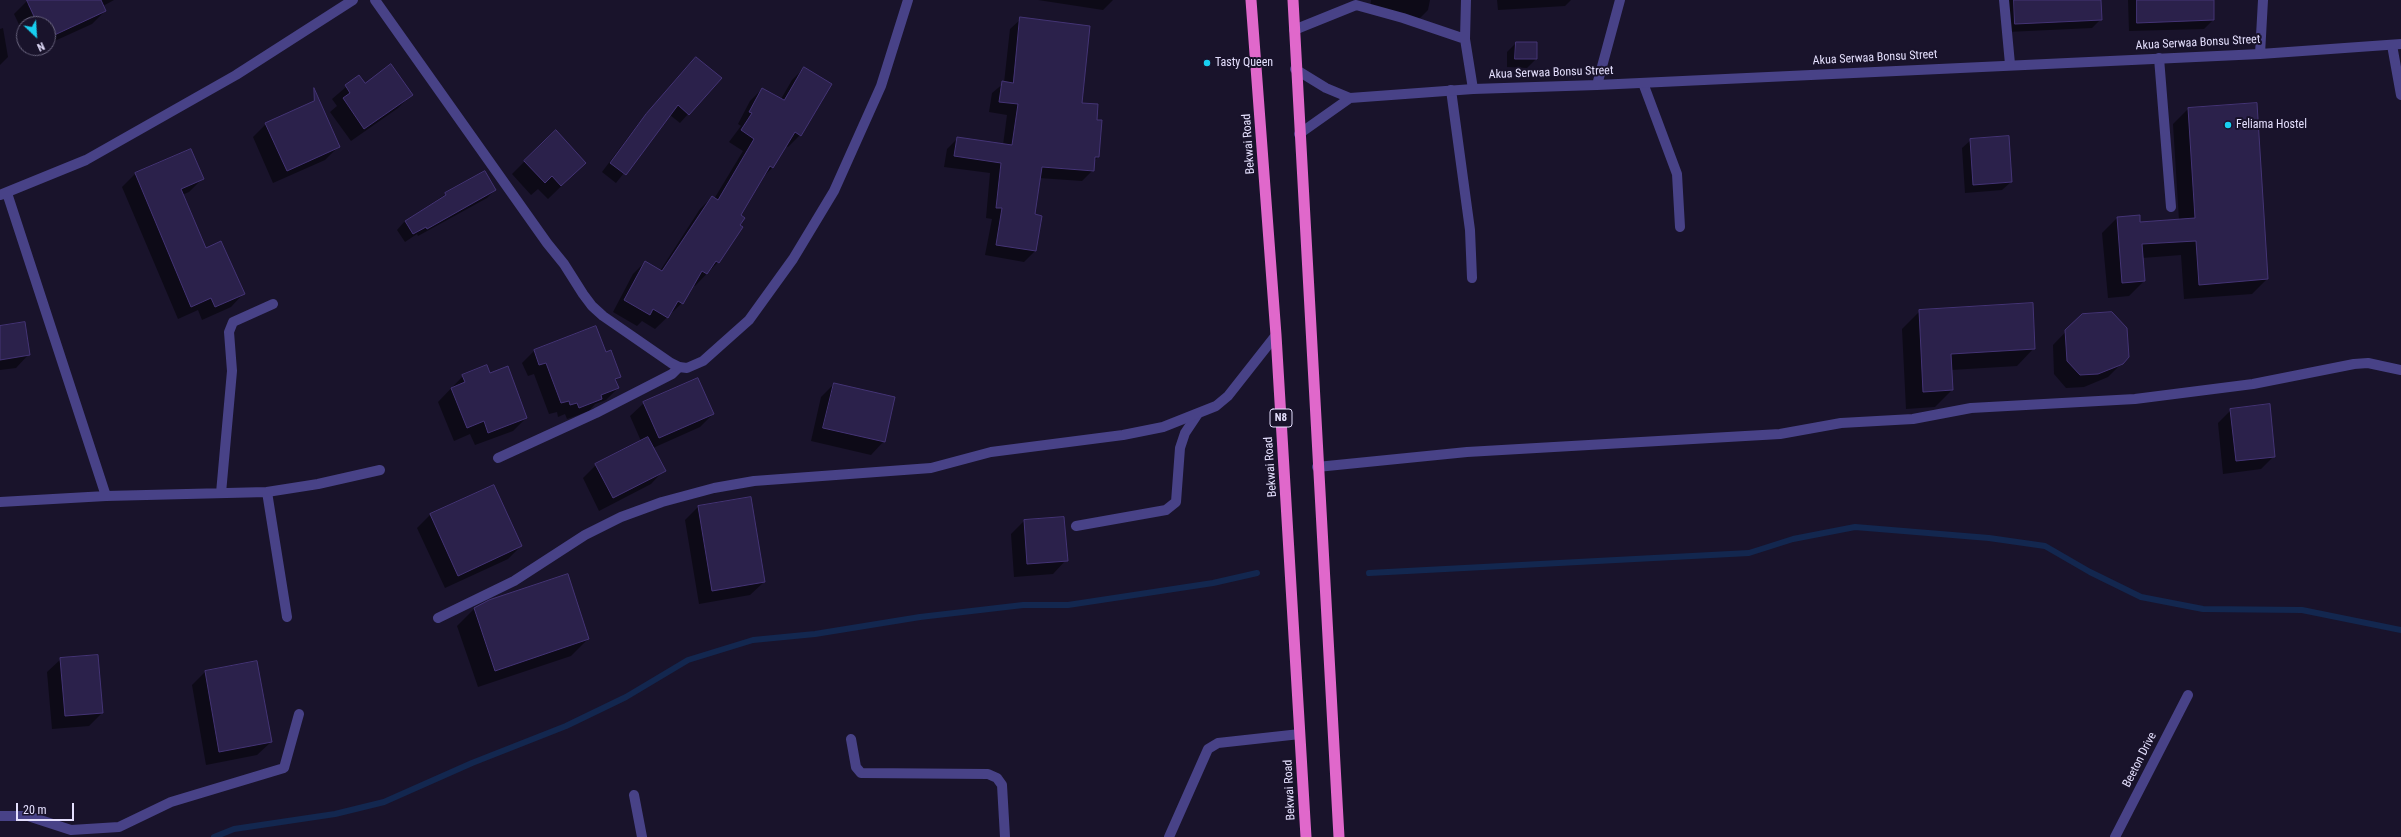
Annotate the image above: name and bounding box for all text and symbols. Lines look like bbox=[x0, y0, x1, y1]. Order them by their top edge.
north arrow bbox=[16, 16, 56, 56]
street label: Akua Serwaa Bonsu Street bbox=[2135, 33, 2261, 53]
text: N bbox=[35, 39, 47, 54]
street label: Akua Serwaa Bonsu Street bbox=[1812, 48, 1938, 68]
place label: Tasty Queen bbox=[1215, 56, 1273, 70]
marker: Tasty Queen bbox=[1202, 58, 1212, 68]
street label: Akua Serwaa Bonsu Street bbox=[1488, 64, 1614, 82]
street label: Bekwai Road bbox=[1240, 113, 1258, 175]
place label: Feliama Hostel bbox=[2236, 118, 2307, 132]
marker: Feliama Hostel bbox=[2223, 120, 2233, 130]
road number: N8 bbox=[1270, 409, 1292, 427]
street label: Bekwai Road bbox=[1262, 436, 1280, 498]
street label: Beeton Drive bbox=[2120, 730, 2160, 790]
street label: Bekwai Road bbox=[1281, 759, 1299, 821]
scale bar bbox=[18, 795, 76, 821]
text: 20 m bbox=[23, 803, 47, 817]

